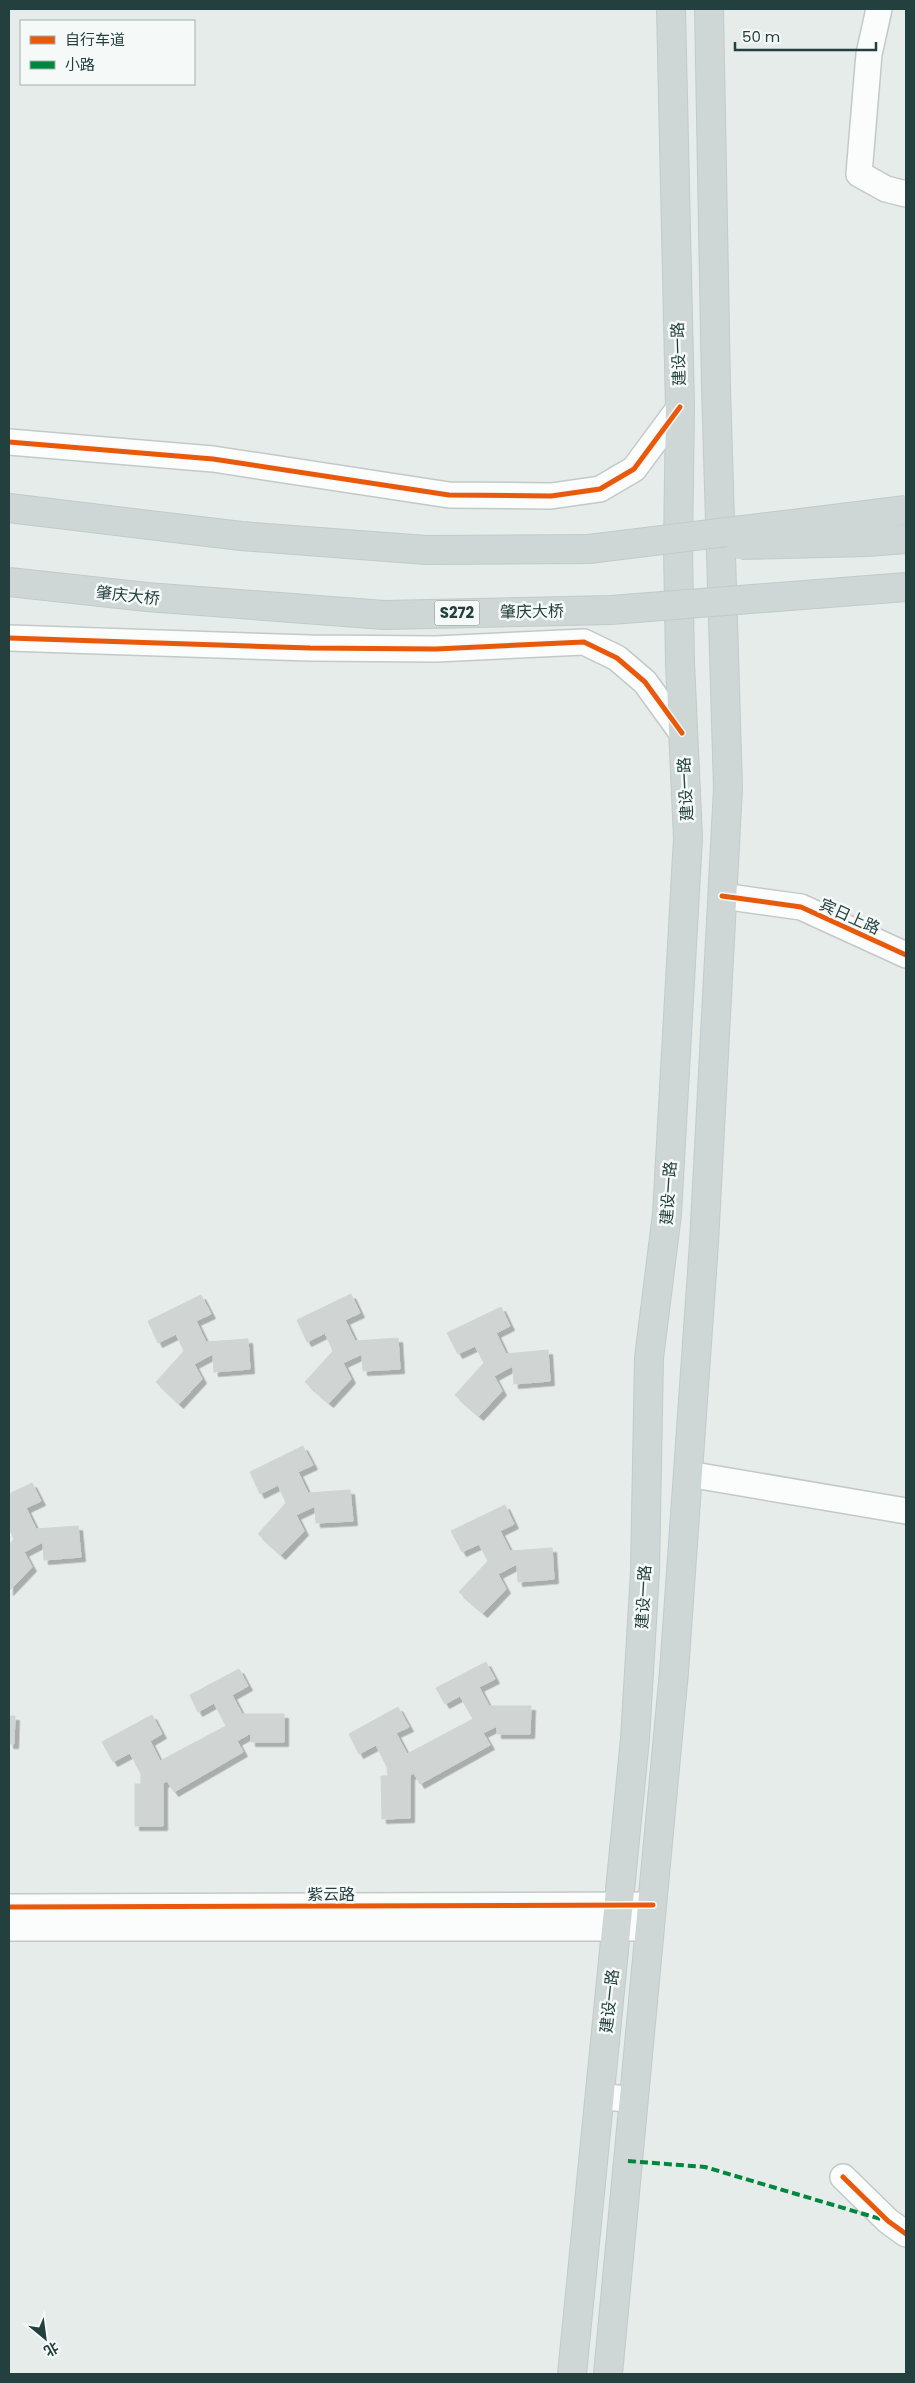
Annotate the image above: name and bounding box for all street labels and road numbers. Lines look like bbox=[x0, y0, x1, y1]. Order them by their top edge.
street label: 建设一路 bbox=[666, 322, 691, 386]
street label: 肇庆大桥 bbox=[95, 581, 161, 610]
street label: 肇庆大桥 bbox=[500, 599, 564, 624]
road number: S272 bbox=[434, 600, 480, 626]
street label: 建设一路 bbox=[672, 756, 699, 822]
street label: 宾日上路 bbox=[816, 893, 884, 940]
street label: 建设一路 bbox=[655, 1160, 682, 1226]
street label: 建设一路 bbox=[630, 1564, 657, 1630]
street label: 紫云路 bbox=[307, 1883, 355, 1906]
street label: 建设一路 bbox=[595, 1968, 624, 2034]

